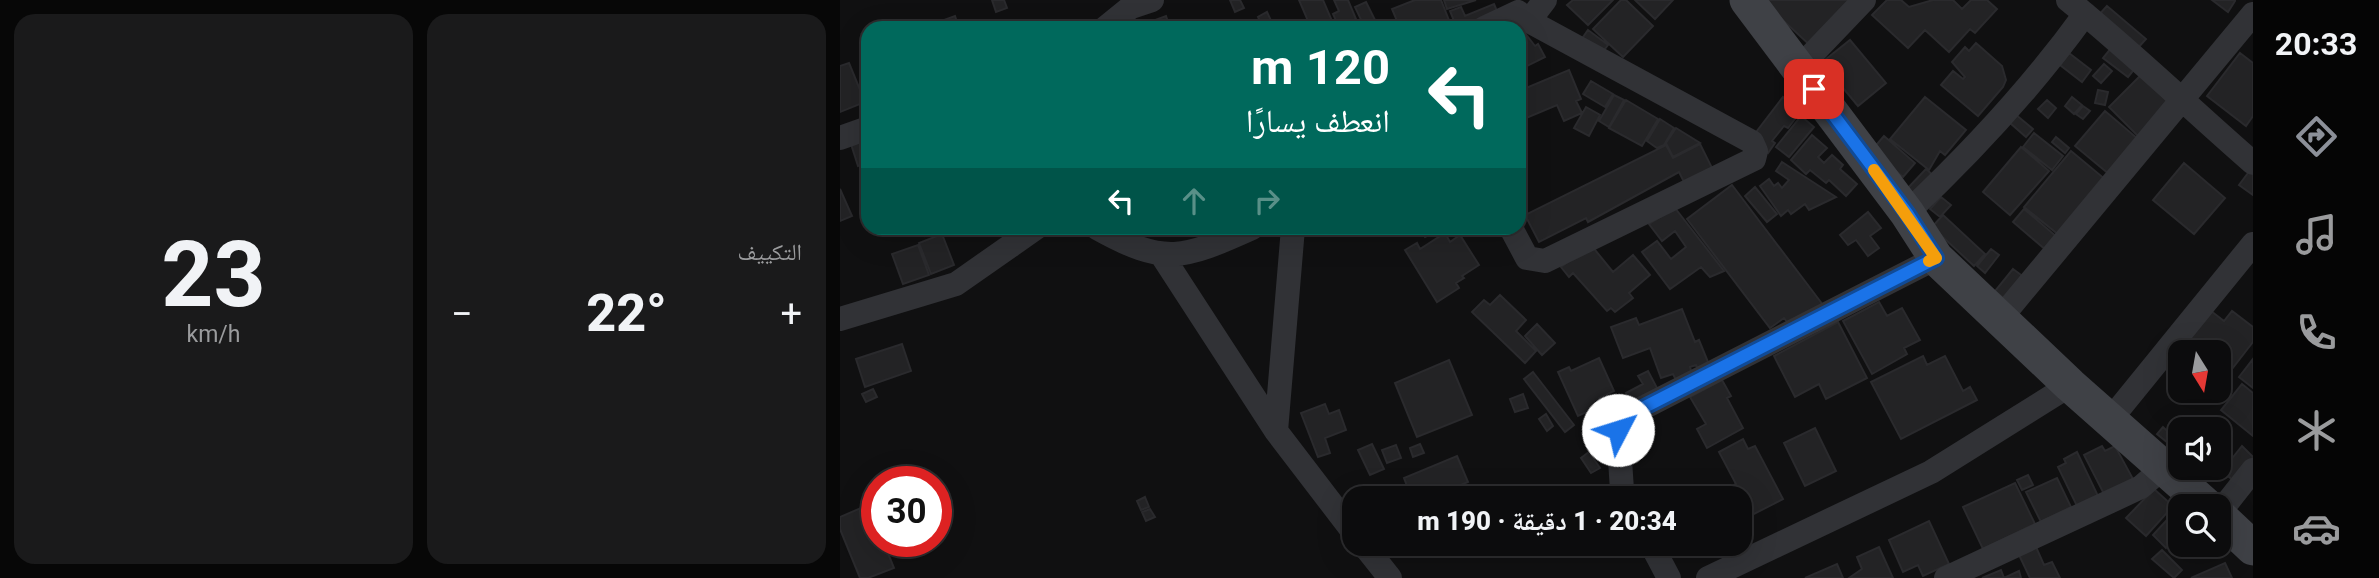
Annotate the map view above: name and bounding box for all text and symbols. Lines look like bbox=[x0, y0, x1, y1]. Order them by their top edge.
text: 20:33 bbox=[2275, 25, 2357, 63]
text: 120 m bbox=[1251, 39, 1390, 96]
icon: left bbox=[1414, 49, 1505, 140]
pin bbox=[1784, 59, 1844, 119]
icon: arrive bbox=[1795, 70, 1833, 108]
text: انعطف يسارًا bbox=[1246, 102, 1390, 140]
icon: directions bbox=[2292, 112, 2341, 161]
icon: left bbox=[1102, 182, 1140, 220]
icon: ahead bbox=[1175, 182, 1213, 220]
icon: right bbox=[1248, 182, 1286, 220]
icon: music bbox=[2292, 210, 2341, 259]
text: 23 bbox=[161, 222, 266, 328]
text: التكييف bbox=[737, 239, 802, 266]
text: 22° bbox=[586, 283, 667, 344]
text: − bbox=[451, 292, 473, 336]
text: + bbox=[780, 292, 802, 336]
icon: phone bbox=[2292, 308, 2341, 357]
text: km/h bbox=[187, 321, 241, 348]
north arrow bbox=[2168, 340, 2231, 402]
map controls bbox=[2168, 340, 2231, 557]
position arrow bbox=[1581, 393, 1655, 467]
icon: climate bbox=[2292, 406, 2341, 455]
button: sound bbox=[2168, 417, 2231, 480]
speed limit sign: 30 bbox=[861, 466, 952, 557]
button: search bbox=[2168, 494, 2231, 557]
icon: car bbox=[2292, 504, 2341, 553]
text: 20:34 · 1 دقيقة · 190 m bbox=[1417, 506, 1677, 536]

